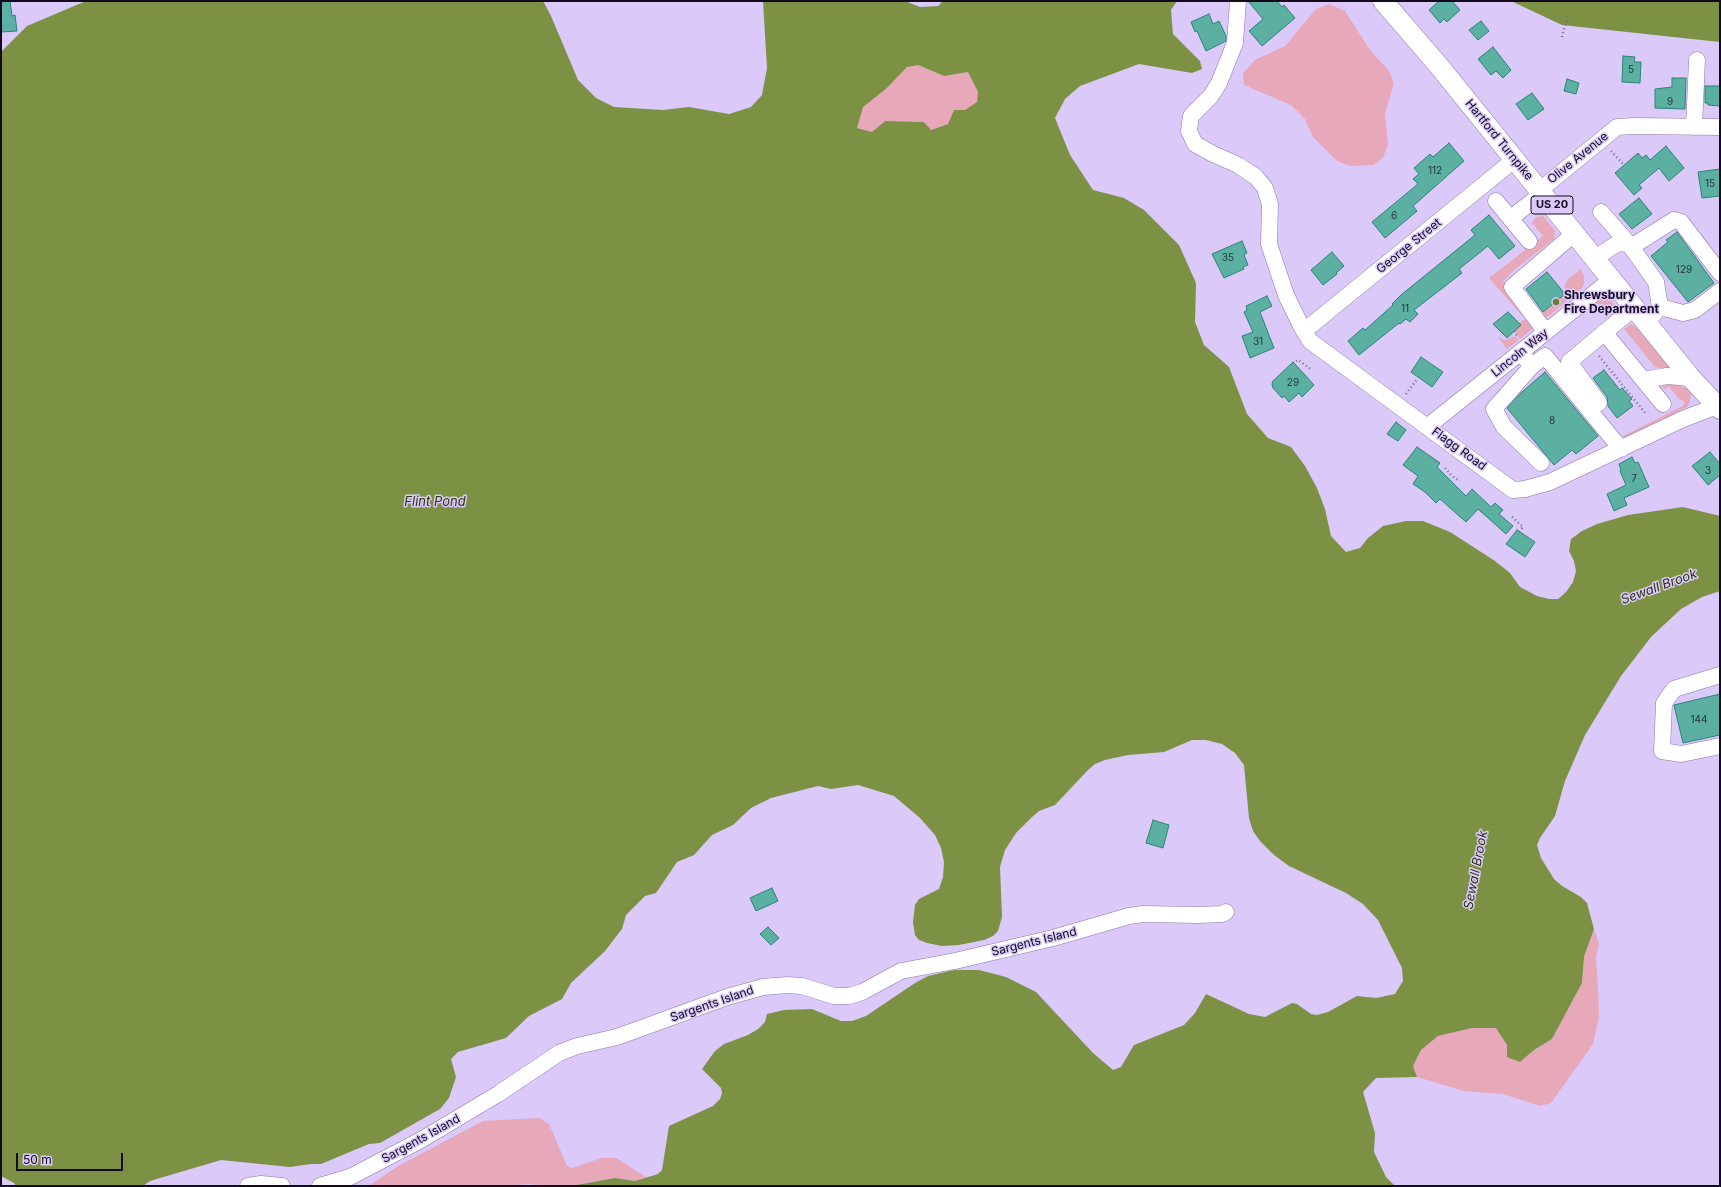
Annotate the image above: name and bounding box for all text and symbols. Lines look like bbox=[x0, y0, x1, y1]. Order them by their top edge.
house number: 5 bbox=[1628, 64, 1634, 76]
house number: 9 bbox=[1667, 96, 1673, 108]
street label: Hartford Turnpike bbox=[1462, 97, 1536, 183]
street label: Olive Avenue bbox=[1545, 129, 1611, 187]
house number: 112 bbox=[1428, 165, 1442, 177]
house number: 15 bbox=[1705, 178, 1715, 190]
road number: US 20 bbox=[1531, 196, 1573, 214]
house number: 6 bbox=[1391, 210, 1397, 222]
street label: George Street bbox=[1374, 216, 1444, 276]
house number: 35 bbox=[1222, 252, 1234, 264]
house number: 129 bbox=[1676, 264, 1692, 276]
place label: Shrewsbury Fire Department bbox=[1564, 288, 1659, 316]
marker: Shrewsbury Fire Department bbox=[1551, 297, 1561, 307]
house number: 11 bbox=[1401, 303, 1409, 315]
street label: Lincoln Way bbox=[1489, 326, 1551, 380]
house number: 31 bbox=[1253, 336, 1263, 348]
house number: 29 bbox=[1287, 377, 1299, 389]
house number: 8 bbox=[1549, 415, 1555, 427]
street label: Flagg Road bbox=[1429, 424, 1489, 474]
house number: 3 bbox=[1705, 465, 1711, 477]
house number: 7 bbox=[1631, 473, 1637, 485]
water label: Flint Pond bbox=[404, 494, 466, 510]
water label: Sewall Brook bbox=[1619, 566, 1699, 608]
house number: 144 bbox=[1691, 714, 1707, 726]
water label: Sewall Brook bbox=[1461, 829, 1491, 911]
street label: Sargents Island bbox=[990, 924, 1078, 960]
street label: Sargents Island bbox=[668, 983, 756, 1025]
street label: Sargents Island bbox=[379, 1112, 463, 1166]
scale bar bbox=[18, 1145, 125, 1171]
text: 50 m bbox=[23, 1152, 52, 1167]

